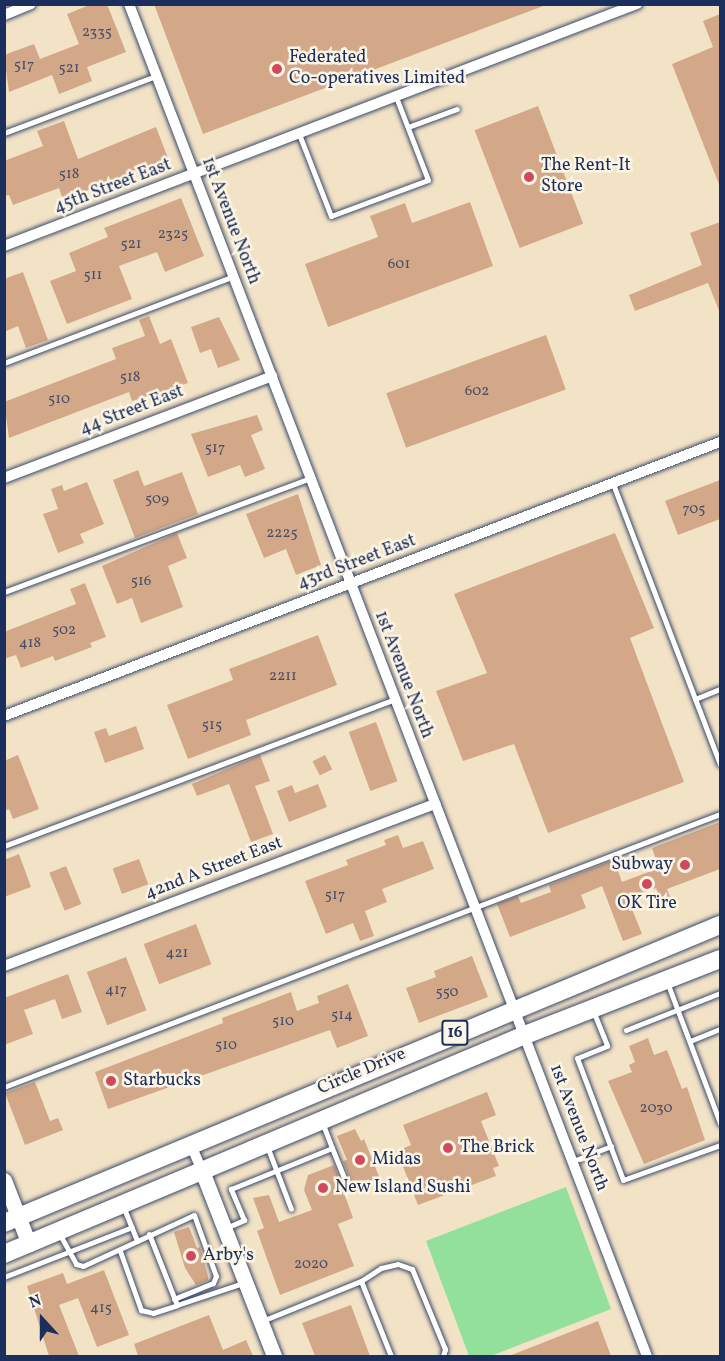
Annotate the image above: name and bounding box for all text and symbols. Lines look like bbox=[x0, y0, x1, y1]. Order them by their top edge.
house number: 2335 bbox=[82, 24, 112, 42]
place label: Federated Co-operatives Limited bbox=[289, 48, 465, 90]
house number: 517 bbox=[14, 57, 34, 75]
house number: 521 bbox=[58, 60, 80, 78]
marker: Federated Co-operatives Limited bbox=[270, 62, 284, 76]
street label: 1st Avenue North bbox=[196, 154, 264, 288]
street label: 45th Street East bbox=[51, 155, 175, 219]
place label: The Rent-It Store bbox=[541, 156, 631, 198]
house number: 518 bbox=[59, 166, 79, 184]
marker: The Rent-It Store bbox=[522, 170, 536, 184]
house number: 2325 bbox=[158, 226, 188, 244]
house number: 521 bbox=[120, 236, 142, 254]
house number: 601 bbox=[388, 256, 410, 274]
house number: 511 bbox=[84, 267, 102, 285]
house number: 518 bbox=[120, 369, 140, 387]
street label: 44 Street East bbox=[77, 381, 187, 441]
house number: 602 bbox=[465, 383, 489, 401]
house number: 510 bbox=[48, 391, 70, 409]
house number: 517 bbox=[205, 440, 225, 458]
house number: 509 bbox=[145, 491, 169, 509]
house number: 705 bbox=[683, 501, 705, 519]
house number: 2225 bbox=[266, 525, 298, 543]
street label: 43rd Street East bbox=[295, 530, 419, 596]
house number: 516 bbox=[131, 573, 151, 591]
street label: 1st Avenue North bbox=[369, 608, 437, 742]
house number: 502 bbox=[52, 622, 76, 640]
house number: 418 bbox=[19, 635, 41, 653]
house number: 2211 bbox=[269, 668, 297, 686]
house number: 515 bbox=[202, 717, 222, 735]
street label: 42nd A Street East bbox=[142, 833, 286, 905]
place label: Subway bbox=[611, 854, 673, 876]
marker: Subway bbox=[678, 858, 692, 872]
marker: OK Tire bbox=[640, 877, 654, 891]
house number: 517 bbox=[325, 887, 345, 905]
place label: OK Tire bbox=[617, 893, 677, 915]
house number: 421 bbox=[166, 945, 188, 963]
house number: 417 bbox=[105, 982, 127, 1000]
house number: 550 bbox=[435, 984, 459, 1002]
house number: 514 bbox=[331, 1007, 353, 1025]
house number: 510 bbox=[272, 1013, 294, 1031]
road number: 16 bbox=[440, 1020, 470, 1046]
house number: 510 bbox=[215, 1037, 237, 1055]
street label: Circle Drive bbox=[315, 1044, 409, 1100]
street label: 1st Avenue North bbox=[544, 1061, 612, 1195]
place label: Starbucks bbox=[123, 1070, 201, 1092]
marker: Starbucks bbox=[104, 1074, 118, 1088]
house number: 2030 bbox=[640, 1100, 672, 1118]
place label: The Brick bbox=[460, 1137, 535, 1159]
marker: The Brick bbox=[441, 1141, 455, 1155]
place label: Midas bbox=[372, 1149, 421, 1171]
marker: Midas bbox=[353, 1153, 367, 1167]
place label: New Island Sushi bbox=[335, 1177, 471, 1199]
marker: New Island Sushi bbox=[316, 1181, 330, 1195]
place label: Arby's bbox=[203, 1245, 254, 1267]
marker: Arby's bbox=[184, 1249, 198, 1263]
house number: 2020 bbox=[294, 1256, 328, 1274]
north arrow bbox=[12, 1289, 72, 1349]
text: N bbox=[26, 1290, 45, 1315]
house number: 415 bbox=[90, 1300, 112, 1318]

